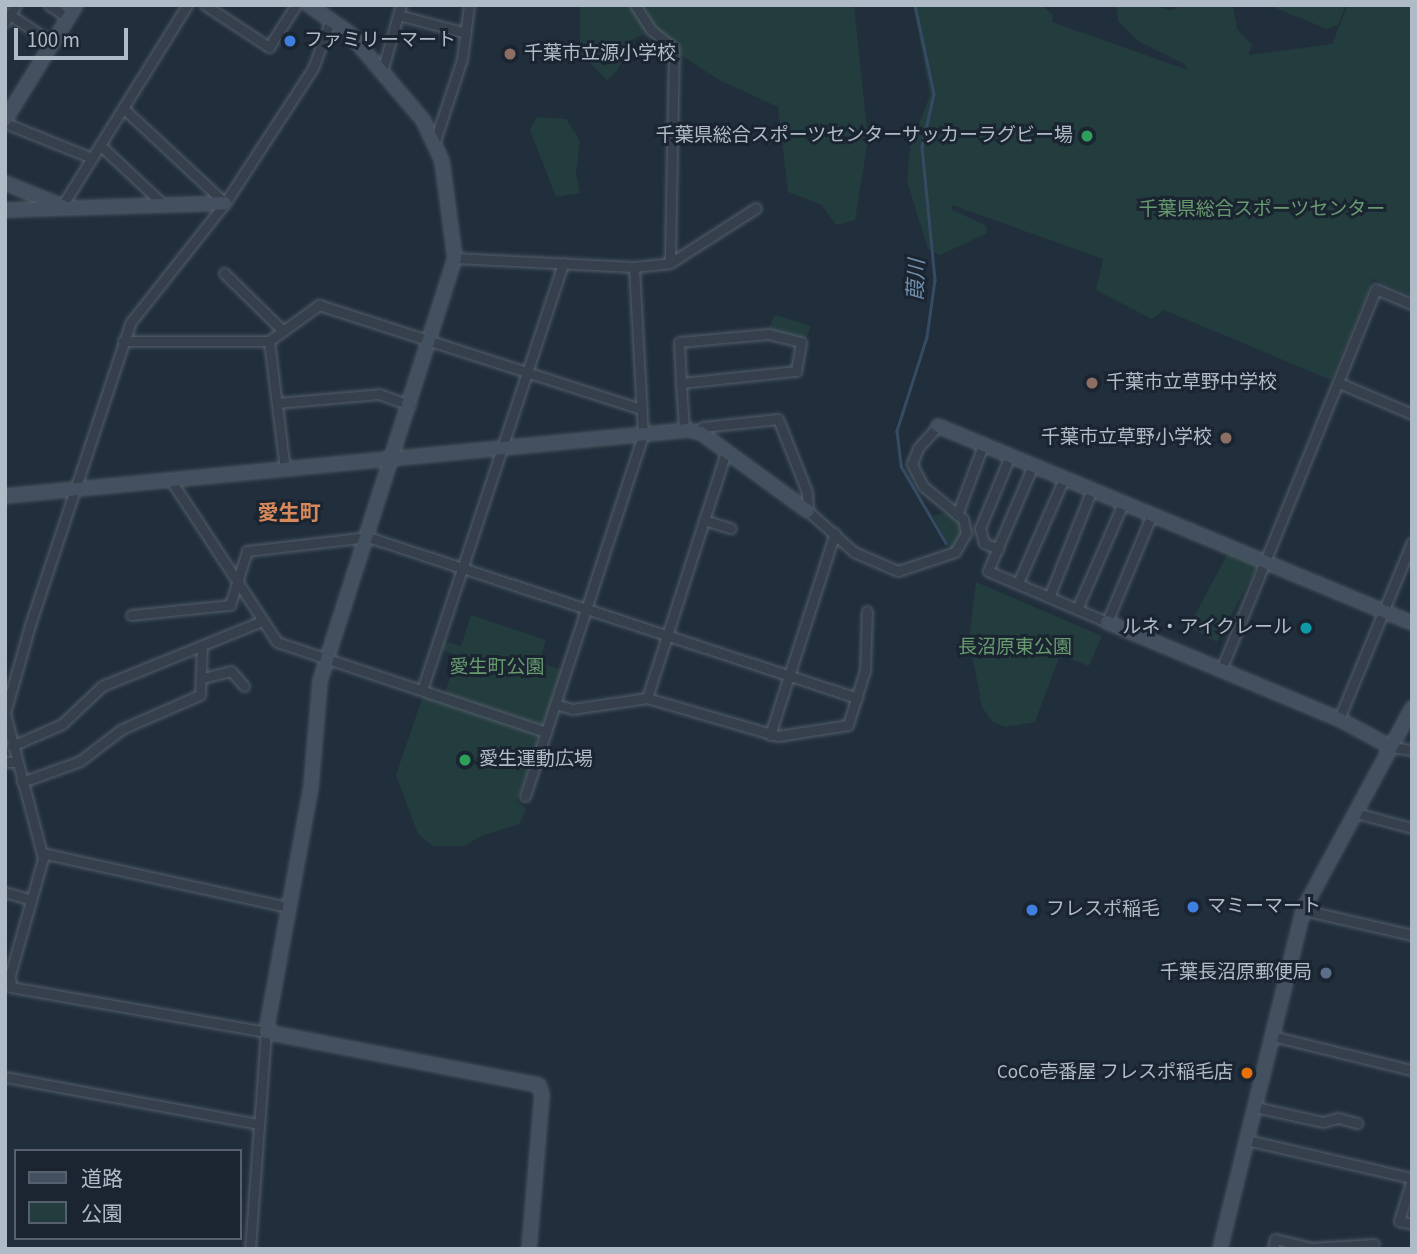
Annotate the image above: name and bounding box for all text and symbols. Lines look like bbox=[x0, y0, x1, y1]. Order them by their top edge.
scale bar bbox=[18, 14, 131, 58]
text: 100 m bbox=[27, 25, 80, 55]
place label: ファミリーマート bbox=[304, 30, 456, 52]
marker: ファミリーマート bbox=[282, 33, 298, 49]
place label: 千葉市立源小学校 bbox=[524, 43, 676, 65]
marker: 千葉市立源小学校 bbox=[502, 46, 518, 62]
place label: 千葉県総合スポーツセンターサッカーラグビー場 bbox=[655, 125, 1073, 147]
marker: 千葉県総合スポーツセンターサッカーラグビー場 bbox=[1079, 128, 1095, 144]
park label: 千葉県総合スポーツセンター bbox=[1139, 199, 1385, 221]
water label: 葭川 bbox=[903, 259, 929, 301]
place label: 千葉市立草野中学校 bbox=[1106, 372, 1277, 394]
marker: 千葉市立草野中学校 bbox=[1084, 375, 1100, 391]
place label: 千葉市立草野小学校 bbox=[1041, 427, 1212, 449]
marker: 千葉市立草野小学校 bbox=[1218, 430, 1234, 446]
district label: 愛生町 bbox=[258, 500, 320, 526]
place label: ルネ・アイクレール bbox=[1121, 617, 1292, 639]
marker: ルネ・アイクレール bbox=[1298, 620, 1314, 636]
park label: 長沼原東公園 bbox=[958, 637, 1072, 659]
park label: 愛生町公園 bbox=[450, 657, 544, 679]
place label: 愛生運動広場 bbox=[479, 749, 593, 771]
marker: 愛生運動広場 bbox=[457, 752, 473, 768]
place label: マミーマート bbox=[1207, 896, 1321, 918]
place label: フレスポ稲毛 bbox=[1046, 899, 1160, 921]
marker: マミーマート bbox=[1185, 899, 1201, 915]
marker: フレスポ稲毛 bbox=[1024, 902, 1040, 918]
place label: 千葉長沼原郵便局 bbox=[1160, 962, 1312, 984]
marker: 千葉長沼原郵便局 bbox=[1318, 965, 1334, 981]
place label: CoCo壱番屋 フレスポ稲毛店 bbox=[997, 1062, 1233, 1084]
marker: CoCo壱番屋 フレスポ稲毛店 bbox=[1239, 1065, 1255, 1081]
legend bbox=[14, 1149, 242, 1240]
text: 道路 bbox=[81, 1164, 123, 1194]
text: 公園 bbox=[81, 1199, 123, 1229]

